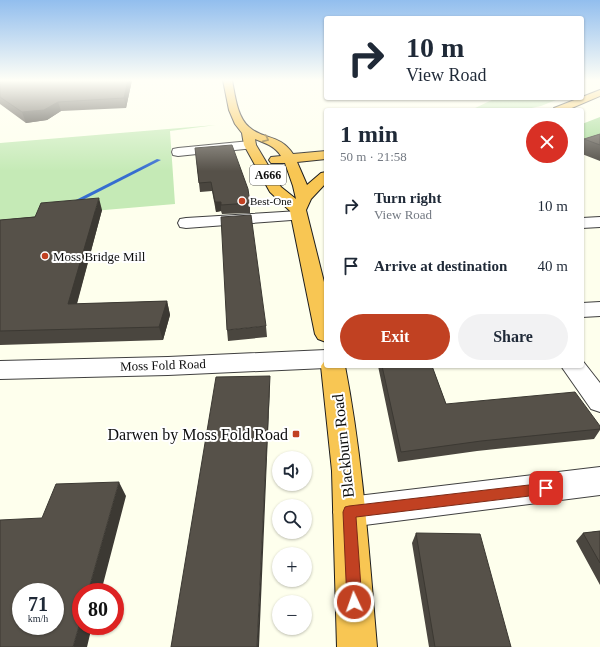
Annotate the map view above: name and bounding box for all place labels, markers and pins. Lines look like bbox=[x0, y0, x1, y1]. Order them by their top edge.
place label: Best-One bbox=[250, 195, 292, 207]
marker: Best-One bbox=[237, 196, 247, 206]
place label: Moss Bridge Mill bbox=[53, 249, 146, 264]
marker: Moss Bridge Mill bbox=[40, 251, 50, 261]
place label: Darwen by Moss Fold Road bbox=[108, 426, 288, 444]
marker: Darwen by Moss Fold Road bbox=[291, 429, 301, 439]
pin bbox=[529, 471, 563, 505]

